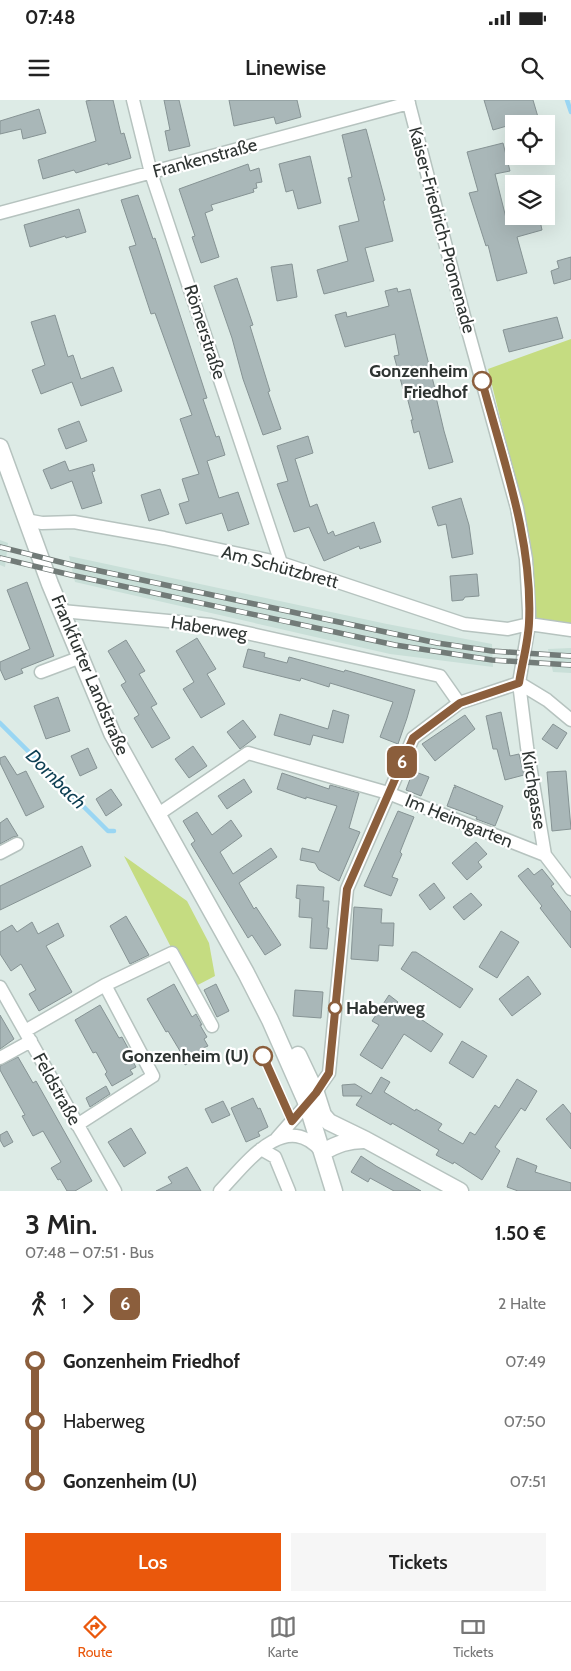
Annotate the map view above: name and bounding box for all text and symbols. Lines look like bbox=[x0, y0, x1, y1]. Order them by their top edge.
text: 07:48 bbox=[25, 6, 76, 29]
icon: menu bbox=[25, 54, 53, 82]
text: Linewise bbox=[245, 54, 326, 81]
icon: search bbox=[518, 54, 546, 82]
map controls bbox=[505, 115, 555, 225]
button: locate bbox=[505, 115, 555, 165]
street label: Kaiser-Friedrich-Promenade bbox=[404, 124, 480, 336]
street label: Frankenstraße bbox=[150, 134, 260, 182]
button: layers bbox=[505, 175, 555, 225]
street label: Römerstraße bbox=[179, 282, 231, 382]
place label: Gonzenheim Friedhof bbox=[369, 360, 468, 403]
marker: Gonzenheim Friedhof bbox=[472, 371, 492, 391]
street label: Am Schützbrett bbox=[219, 541, 341, 593]
street label: Frankfurter Landstraße bbox=[46, 592, 134, 758]
street label: Haberweg bbox=[169, 611, 250, 645]
water label: Dornbach bbox=[21, 744, 91, 814]
line badge: 6 bbox=[386, 746, 418, 778]
street label: Kirchgasse bbox=[517, 749, 551, 831]
text: 6 bbox=[397, 751, 407, 773]
street label: Im Heimgarten bbox=[402, 789, 516, 853]
place label: Haberweg bbox=[346, 997, 425, 1019]
marker: Haberweg bbox=[328, 1001, 342, 1015]
place label: Gonzenheim (U) bbox=[122, 1045, 249, 1067]
marker: Gonzenheim (U) bbox=[253, 1046, 273, 1066]
street label: Feldstraße bbox=[28, 1049, 86, 1129]
text: 3 Min. bbox=[25, 1207, 97, 1241]
text: 1.50 € bbox=[495, 1222, 546, 1245]
text: 07:48 – 07:51 · Bus bbox=[25, 1243, 154, 1262]
icon: walk bbox=[25, 1290, 53, 1318]
icon: forward bbox=[74, 1290, 102, 1318]
text: 6 bbox=[120, 1293, 130, 1315]
text: 1 bbox=[61, 1294, 66, 1313]
text: 2 Halte bbox=[498, 1294, 546, 1313]
text: Gonzenheim Friedhof bbox=[63, 1350, 240, 1373]
text: 07:49 bbox=[505, 1352, 546, 1371]
text: Haberweg bbox=[63, 1410, 145, 1433]
text: 07:50 bbox=[504, 1412, 546, 1431]
text: Gonzenheim (U) bbox=[63, 1470, 197, 1493]
text: 07:51 bbox=[510, 1472, 546, 1491]
button: Los bbox=[25, 1533, 281, 1591]
button: Tickets bbox=[291, 1533, 546, 1591]
tab: Route bbox=[77, 1613, 113, 1661]
tab: Karte bbox=[267, 1613, 298, 1661]
tab: Tickets bbox=[453, 1613, 494, 1661]

